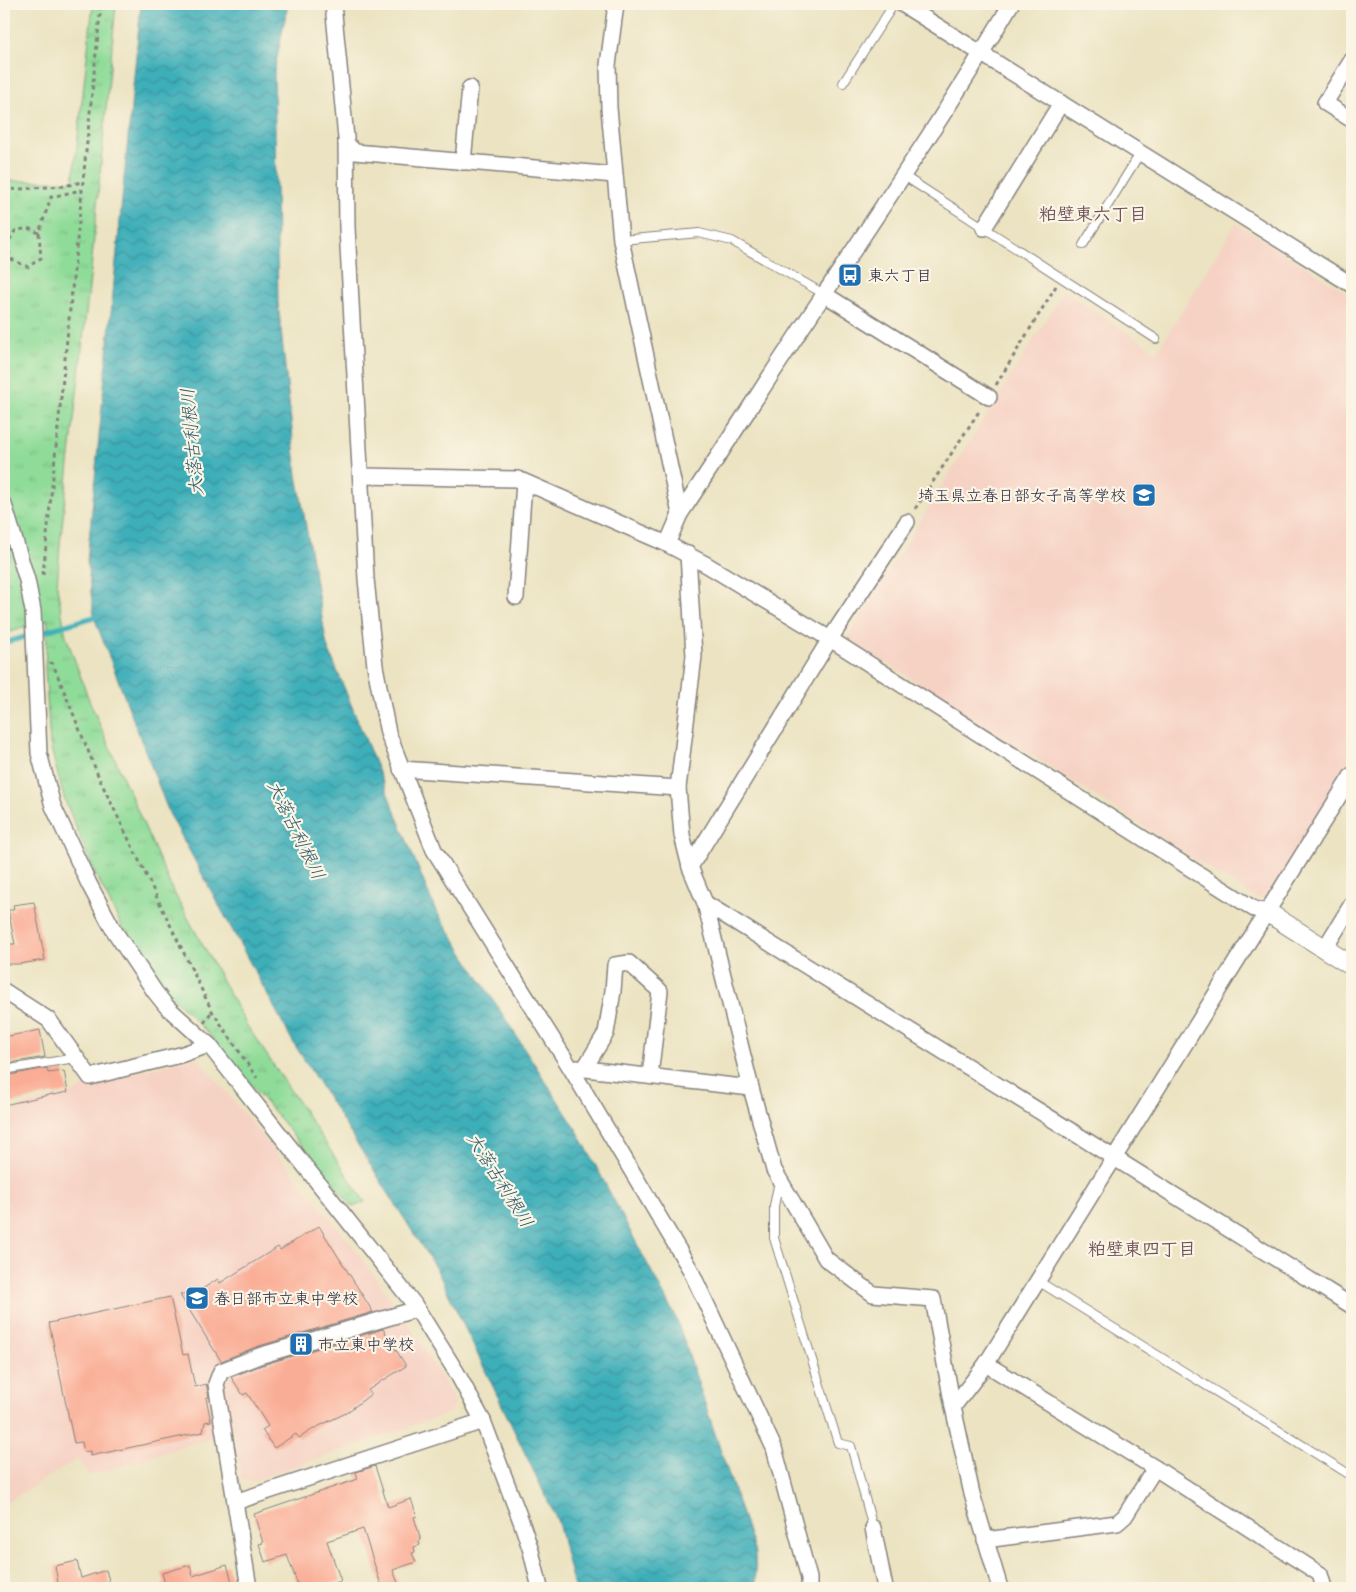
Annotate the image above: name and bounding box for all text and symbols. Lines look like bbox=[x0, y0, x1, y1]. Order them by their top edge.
district label: 粕壁東六丁目 bbox=[1039, 204, 1147, 225]
bus stop icon: 東六丁目 bbox=[837, 262, 863, 288]
place label: 東六丁目 bbox=[868, 267, 932, 285]
water label: 大落古利根川 bbox=[177, 387, 208, 497]
school or university icon: 埼玉県立春日部女子高等学校 bbox=[1131, 482, 1157, 508]
place label: 埼玉県立春日部女子高等学校 bbox=[918, 487, 1126, 505]
water label: 大落古利根川 bbox=[262, 777, 329, 883]
water label: 大落古利根川 bbox=[462, 1129, 537, 1232]
district label: 粕壁東四丁目 bbox=[1088, 1239, 1196, 1260]
school or university icon: 春日部市立東中学校 bbox=[184, 1285, 210, 1311]
place label: 春日部市立東中学校 bbox=[214, 1290, 358, 1308]
building icon: 市立東中学校 bbox=[288, 1331, 314, 1357]
place label: 市立東中学校 bbox=[318, 1336, 414, 1354]

